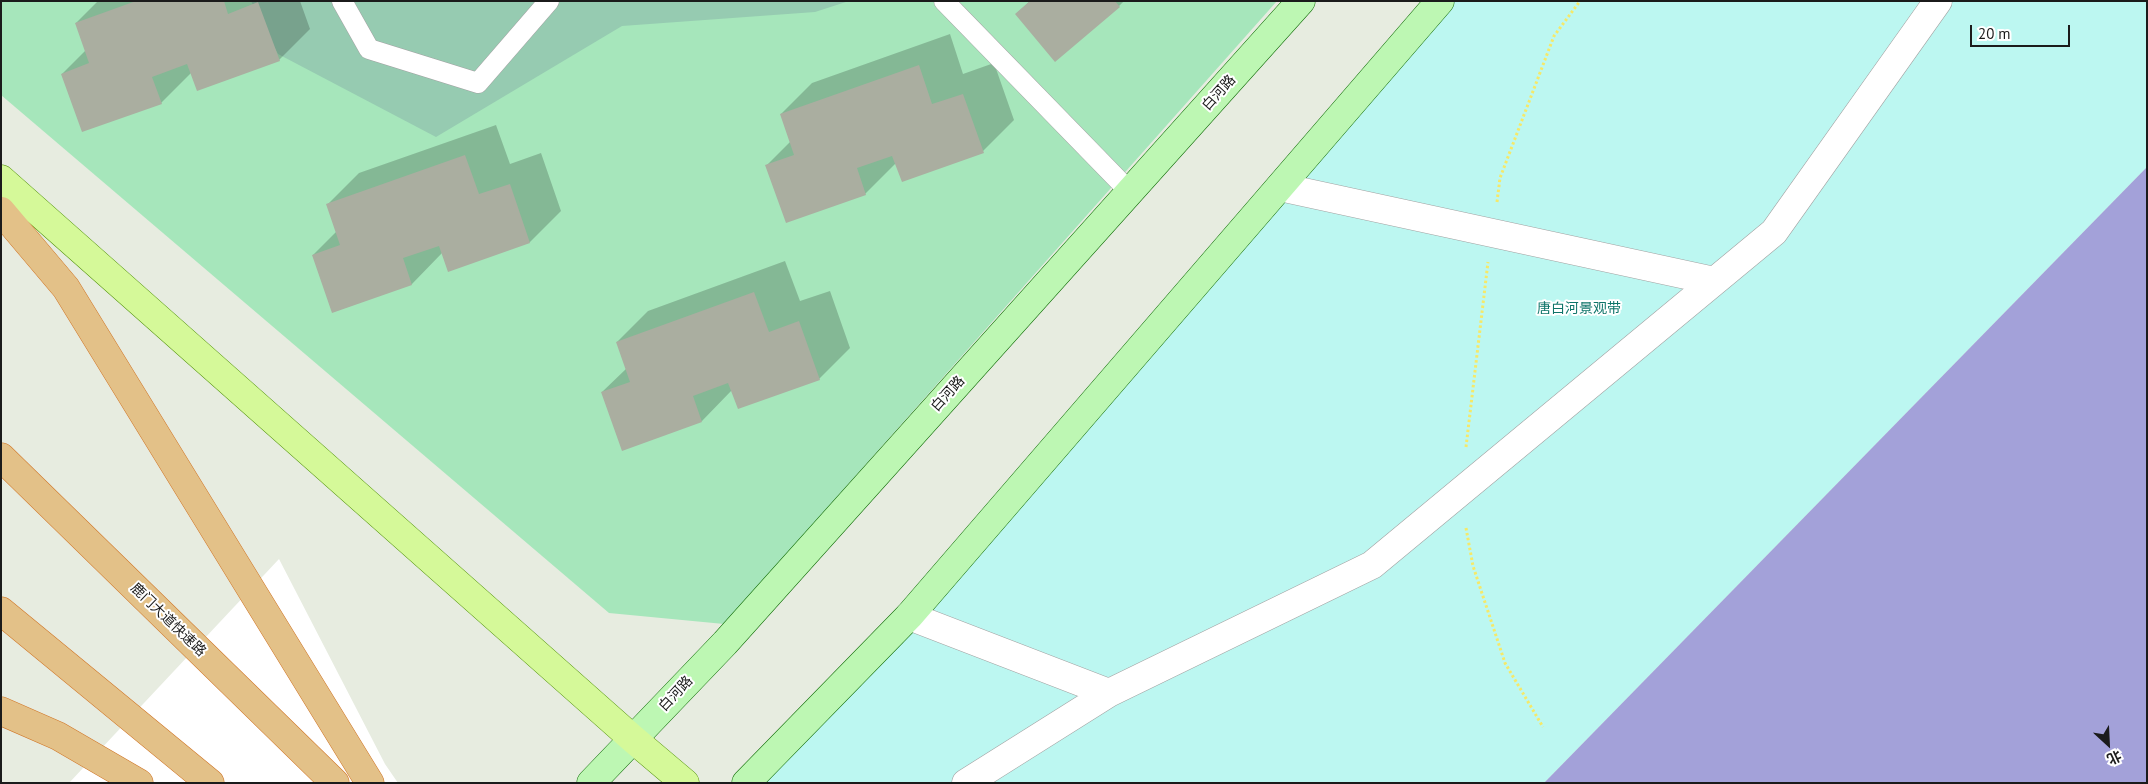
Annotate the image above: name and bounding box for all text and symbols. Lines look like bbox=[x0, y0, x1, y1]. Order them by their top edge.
scale bar bbox=[1973, 15, 2073, 47]
text: 20 m bbox=[1978, 24, 2011, 43]
street label: 白河路 bbox=[1199, 72, 1239, 114]
park label: 唐白河景观带 bbox=[1537, 301, 1621, 317]
street label: 白河路 bbox=[928, 373, 968, 415]
street label: 鹿门大道快速路 bbox=[127, 580, 209, 660]
street label: 白河路 bbox=[656, 673, 696, 715]
north arrow bbox=[2083, 719, 2133, 769]
text: 北 bbox=[2104, 746, 2124, 769]

